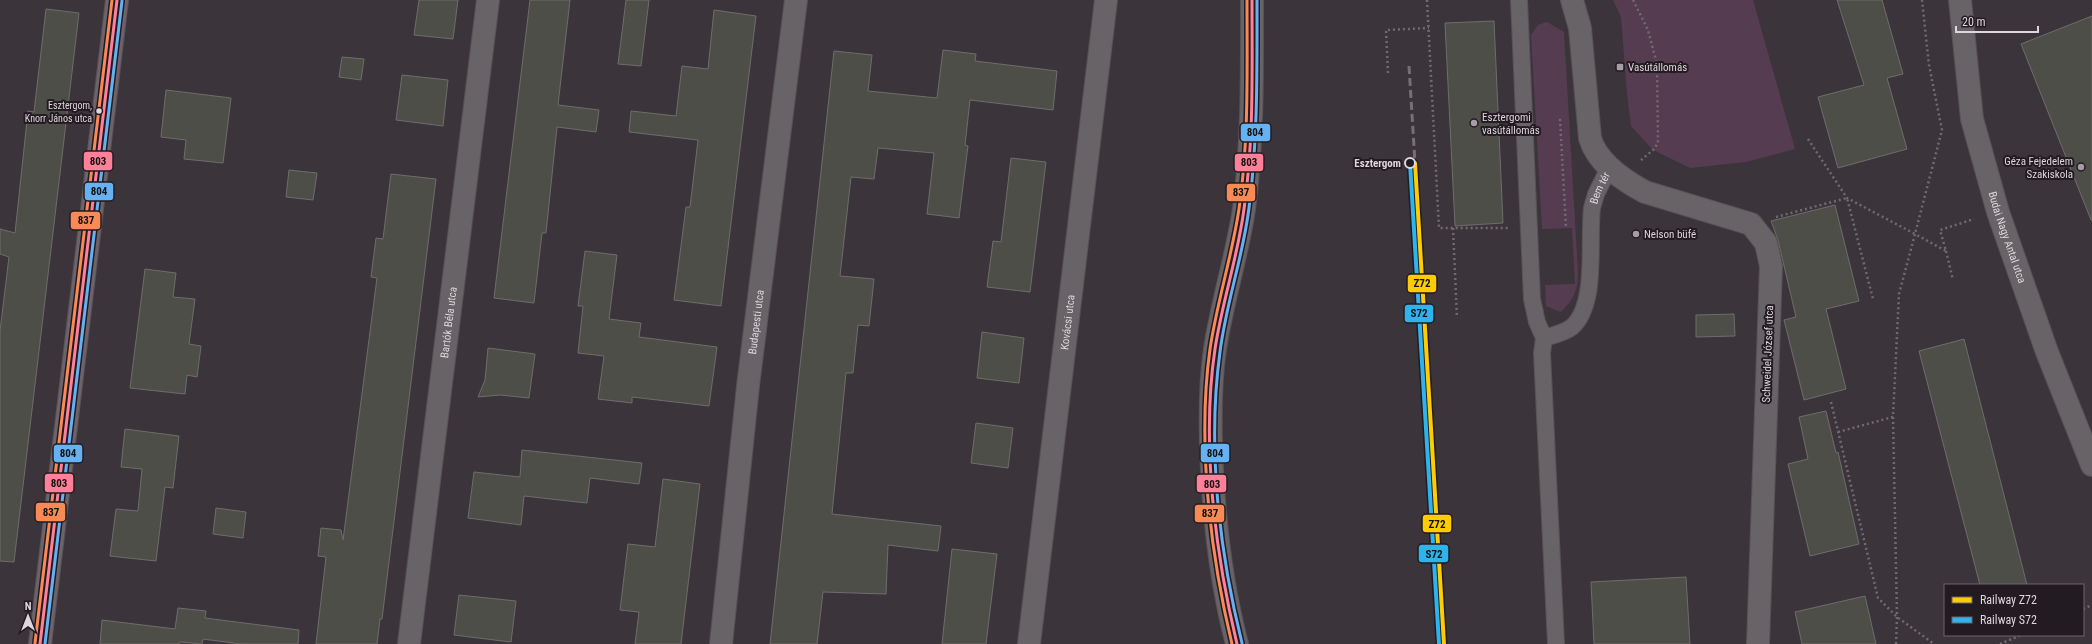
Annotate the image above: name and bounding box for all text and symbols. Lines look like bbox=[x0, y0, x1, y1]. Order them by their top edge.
scale bar bbox=[1956, 8, 2038, 34]
text: 20 m bbox=[1962, 15, 1986, 29]
place label: Vasútállomás bbox=[1628, 61, 1687, 74]
marker: Vasútállomás bbox=[1615, 62, 1625, 72]
place label: Esztergom, Knorr János utca bbox=[25, 100, 92, 124]
marker: Esztergom, Knorr János utca bbox=[94, 106, 104, 116]
place label: Esztergomi vasútállomás bbox=[1482, 111, 1540, 137]
marker: Esztergomi vasútállomás bbox=[1469, 118, 1479, 128]
line badge: 804 bbox=[1240, 123, 1271, 142]
text: 804 bbox=[1247, 126, 1264, 139]
line badge: 803 bbox=[83, 151, 113, 171]
line badge: 803 bbox=[1234, 153, 1264, 172]
text: 803 bbox=[90, 155, 107, 168]
place label: Géza Fejedelem Szakiskola bbox=[2004, 155, 2073, 181]
text: 803 bbox=[1241, 156, 1258, 169]
place label: Esztergom bbox=[1354, 157, 1401, 170]
marker: Esztergom bbox=[1404, 157, 1416, 169]
marker: Géza Fejedelem Szakiskola bbox=[2076, 162, 2086, 172]
street label: Bem tér bbox=[1587, 169, 1613, 205]
line badge: 804 bbox=[84, 182, 114, 201]
line badge: 837 bbox=[1226, 183, 1256, 202]
text: 804 bbox=[91, 185, 108, 198]
text: 837 bbox=[1233, 186, 1250, 199]
street label: Budai Nagy Antal utca bbox=[1986, 190, 2029, 285]
line badge: 837 bbox=[70, 211, 101, 230]
text: 837 bbox=[78, 214, 95, 227]
place label: Nelson büfé bbox=[1644, 228, 1696, 241]
marker: Nelson büfé bbox=[1631, 229, 1641, 239]
line badge: Z72 bbox=[1407, 274, 1437, 293]
text: Z72 bbox=[1414, 277, 1431, 290]
street label: Bartók Béla utca bbox=[438, 286, 459, 359]
street label: Budapesti utca bbox=[746, 289, 766, 355]
street label: Kovácsi utca bbox=[1058, 294, 1077, 351]
line badge: S72 bbox=[1404, 304, 1434, 323]
street label: Schweidel József utca bbox=[1760, 305, 1776, 403]
text: S72 bbox=[1410, 307, 1428, 320]
line badge: 804 bbox=[1200, 443, 1230, 463]
line badge: 804 bbox=[53, 444, 83, 463]
text: 804 bbox=[60, 447, 77, 460]
text: 804 bbox=[1207, 447, 1224, 460]
line badge: 803 bbox=[44, 473, 74, 493]
line badge: 803 bbox=[1196, 474, 1227, 493]
text: 803 bbox=[51, 477, 68, 490]
text: 803 bbox=[1204, 478, 1221, 491]
line badge: 837 bbox=[35, 502, 66, 522]
line badge: 837 bbox=[1194, 504, 1225, 523]
text: 837 bbox=[43, 506, 60, 519]
text: 837 bbox=[1202, 507, 1219, 520]
line badge: Z72 bbox=[1422, 514, 1452, 533]
text: Z72 bbox=[1429, 518, 1446, 531]
line badge: S72 bbox=[1418, 544, 1449, 563]
text: S72 bbox=[1425, 548, 1443, 561]
legend bbox=[1944, 584, 2084, 636]
text: Railway Z72 bbox=[1980, 593, 2037, 607]
north arrow bbox=[8, 596, 48, 636]
text: N bbox=[25, 600, 32, 613]
text: Railway S72 bbox=[1980, 613, 2037, 627]

